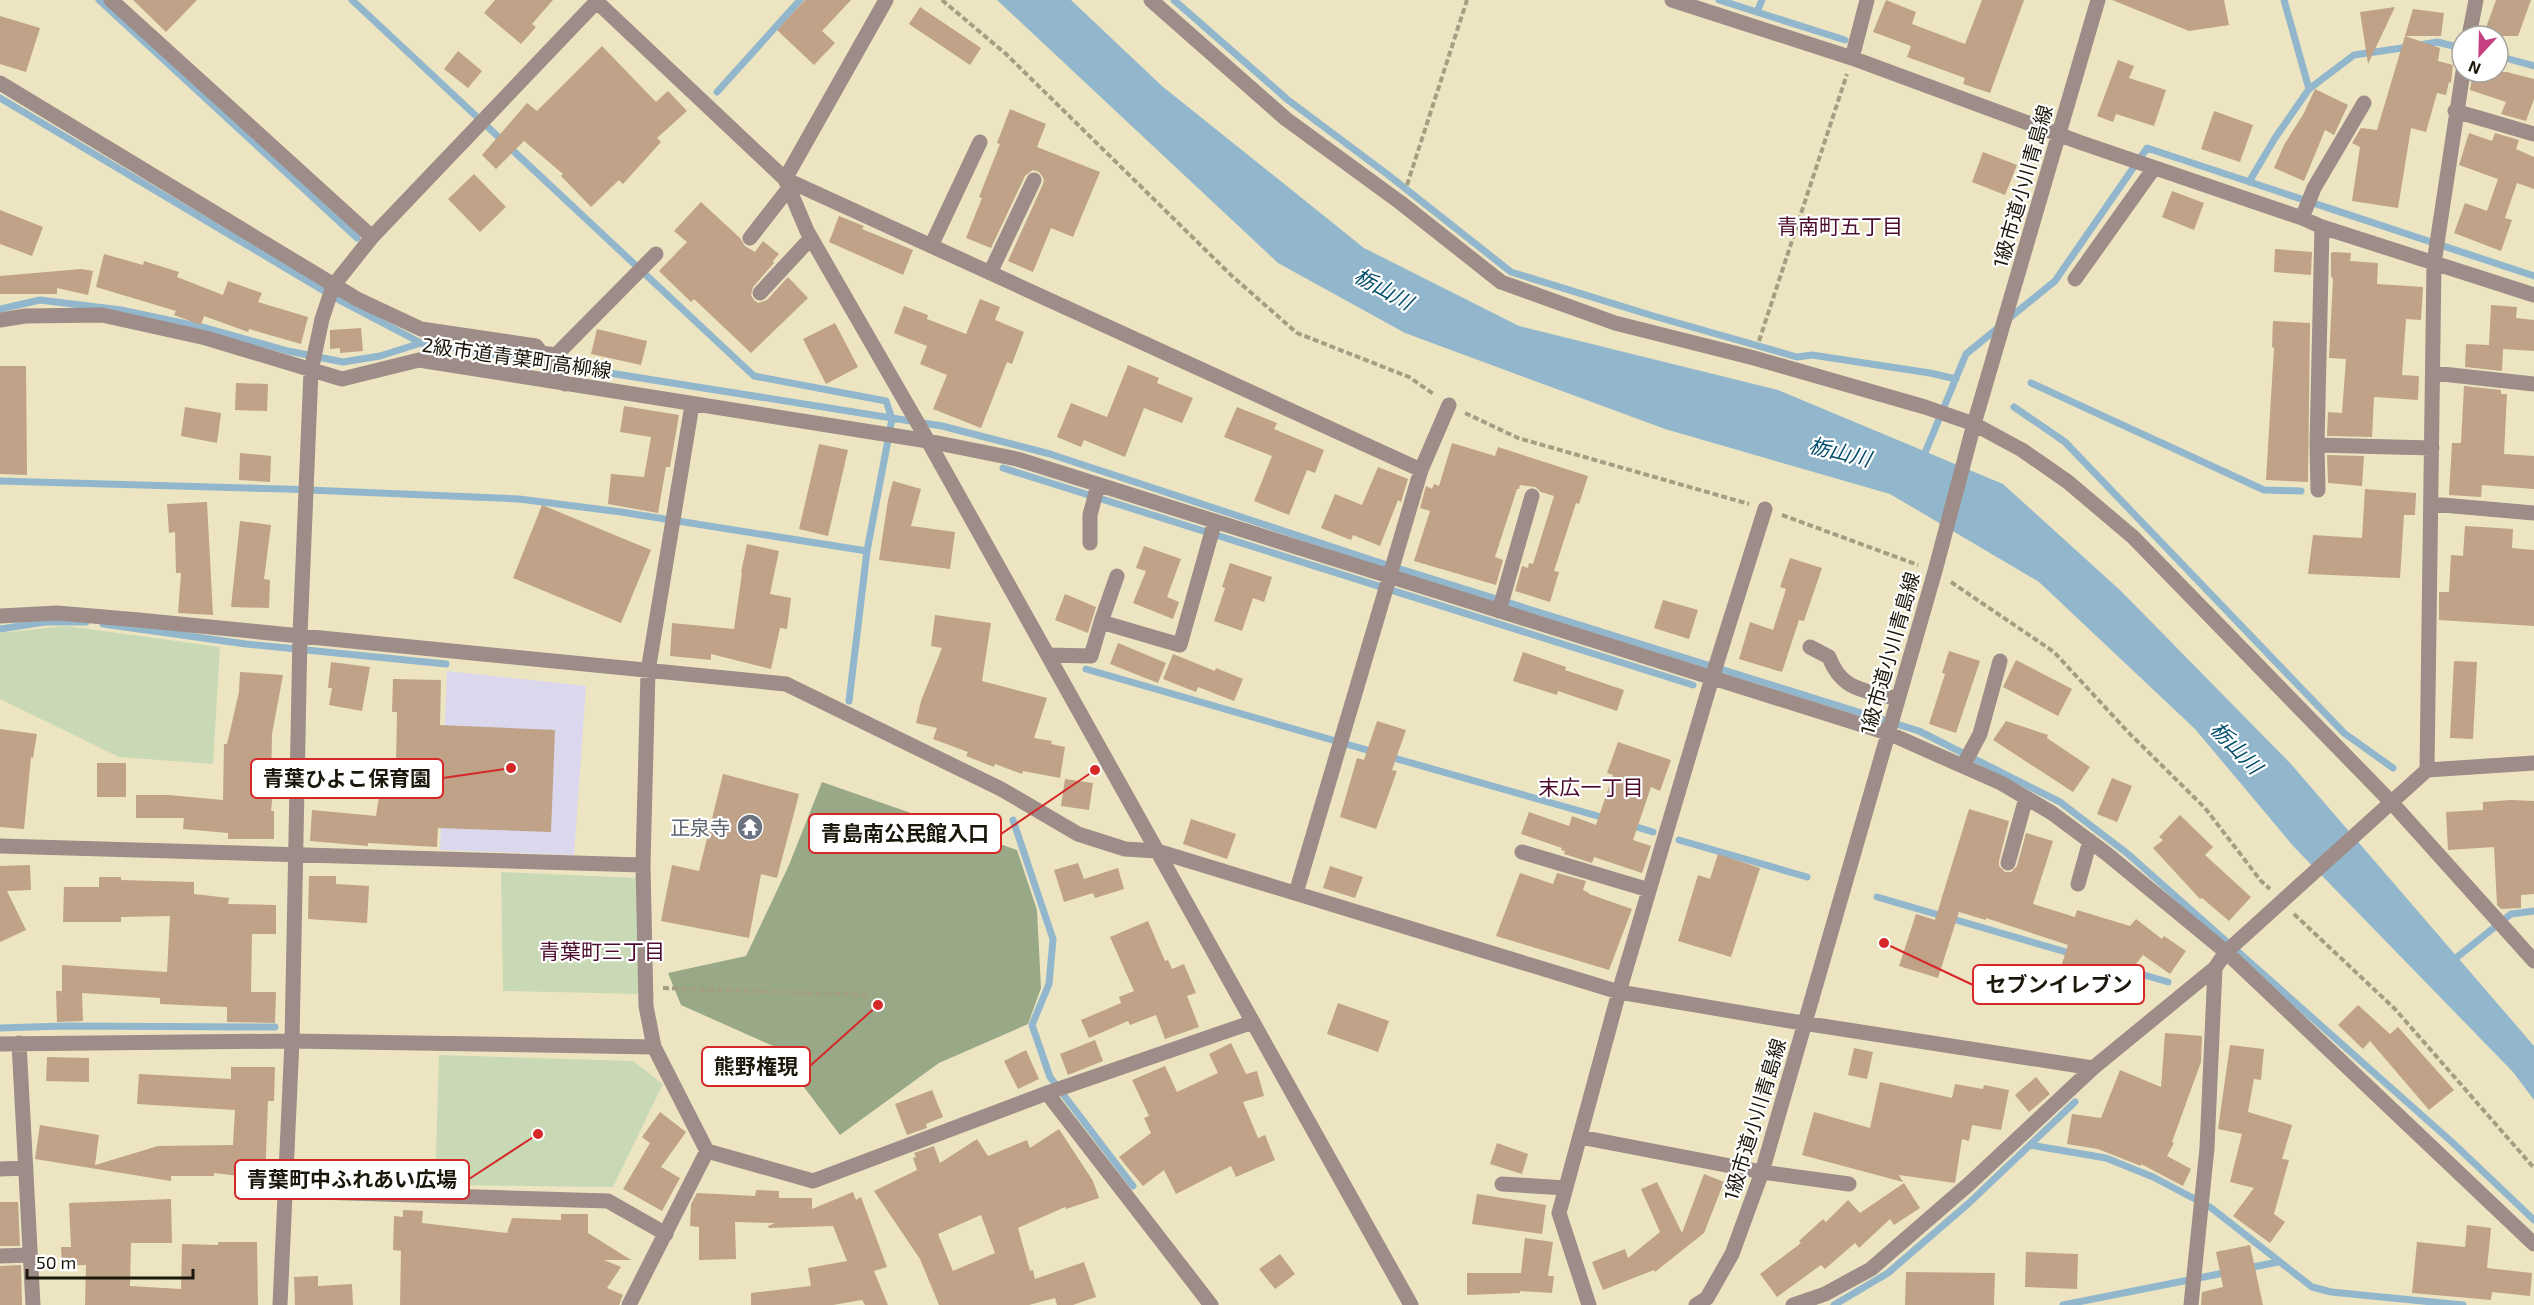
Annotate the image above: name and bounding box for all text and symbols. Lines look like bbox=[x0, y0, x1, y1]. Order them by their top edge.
north arrow bbox=[2450, 24, 2510, 84]
text: N bbox=[2465, 57, 2483, 79]
street label: 1級市道小川青島線 bbox=[1987, 102, 2057, 270]
district label: 青南町五丁目 bbox=[1777, 213, 1903, 238]
water label: 栃山川 bbox=[1350, 262, 1419, 315]
street label: 2級市道青葉町高柳線 bbox=[421, 332, 613, 382]
water label: 栃山川 bbox=[1806, 431, 1876, 471]
street label: 1級市道小川青島線 bbox=[1854, 569, 1924, 737]
water label: 栃山川 bbox=[2206, 716, 2269, 780]
callout: 青葉ひよこ保育園 bbox=[251, 759, 443, 798]
text: 青葉ひよこ保育園 bbox=[263, 765, 431, 790]
district label: 末広一丁目 bbox=[1539, 774, 1644, 799]
temple icon: 正泉寺 bbox=[735, 812, 765, 842]
callout: 青島南公民館入口 bbox=[809, 814, 1001, 853]
place label: 正泉寺 bbox=[670, 815, 730, 839]
text: 青島南公民館入口 bbox=[821, 820, 989, 845]
district label: 青葉町三丁目 bbox=[539, 938, 665, 963]
callout: セブンイレブン bbox=[1973, 965, 2144, 1004]
text: セブンイレブン bbox=[1986, 971, 2133, 996]
street label: 1級市道小川青島線 bbox=[1718, 1035, 1790, 1203]
callout: 熊野権現 bbox=[702, 1047, 810, 1086]
text: 熊野権現 bbox=[714, 1053, 798, 1078]
callout: 青葉町中ふれあい広場 bbox=[235, 1160, 469, 1199]
text: 青葉町中ふれあい広場 bbox=[247, 1166, 457, 1191]
scale bar bbox=[27, 1242, 194, 1280]
text: 50 m bbox=[36, 1251, 76, 1273]

